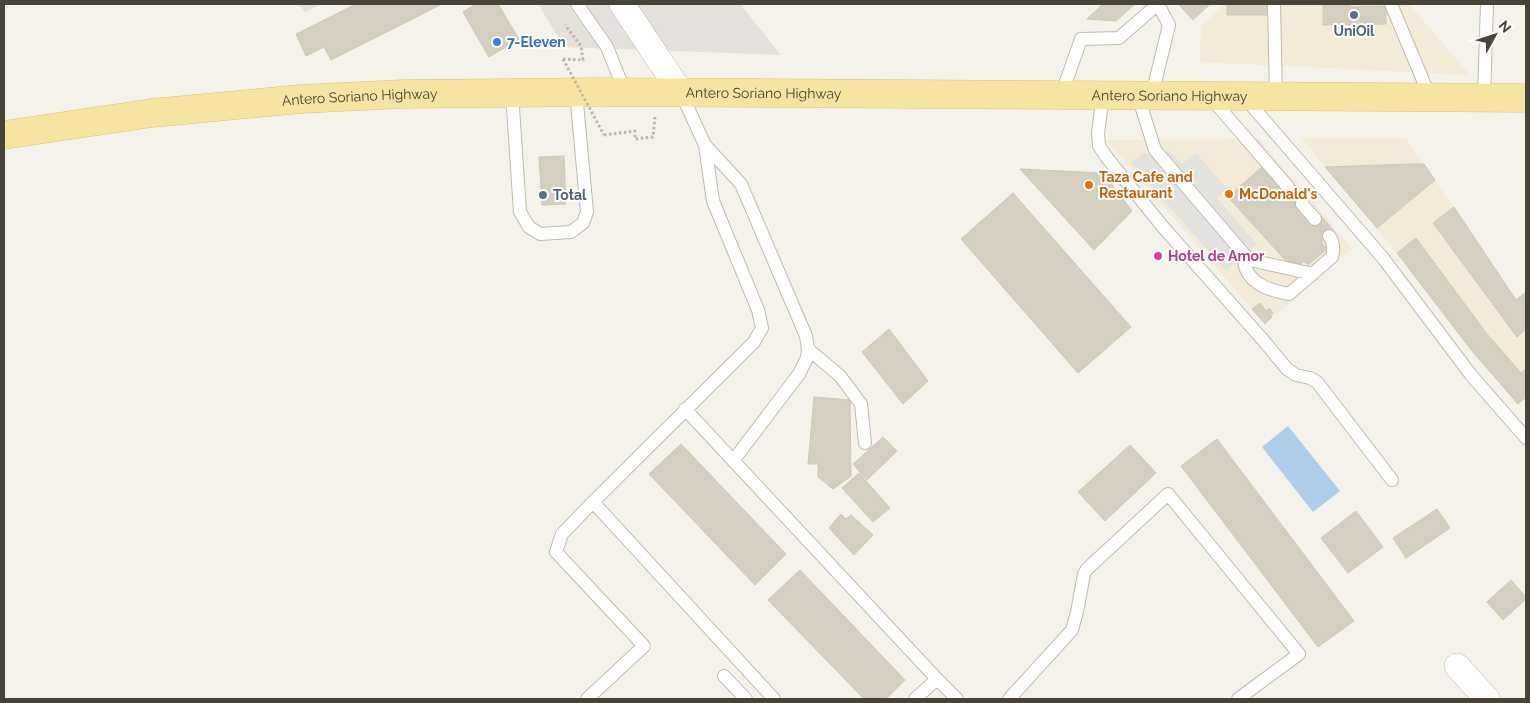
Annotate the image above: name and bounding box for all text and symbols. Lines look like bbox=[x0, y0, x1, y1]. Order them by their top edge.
marker: UniOil bbox=[1348, 9, 1360, 21]
north arrow bbox=[1470, 10, 1520, 60]
text: N bbox=[1495, 17, 1515, 36]
place label: UniOil bbox=[1334, 23, 1375, 39]
place label: 7-Eleven bbox=[507, 34, 566, 50]
marker: 7-Eleven bbox=[491, 36, 503, 48]
street label: Antero Soriano Highway bbox=[686, 85, 842, 102]
street label: Antero Soriano Highway bbox=[281, 86, 438, 109]
street label: Antero Soriano Highway bbox=[1092, 87, 1248, 104]
place label: Taza Cafe and Restaurant bbox=[1099, 169, 1193, 201]
marker: Taza Cafe and Restaurant bbox=[1083, 179, 1095, 191]
place label: McDonald's bbox=[1239, 186, 1318, 202]
place label: Total bbox=[553, 187, 587, 203]
marker: McDonald's bbox=[1223, 188, 1235, 200]
marker: Total bbox=[537, 189, 549, 201]
place label: Hotel de Amor bbox=[1168, 248, 1265, 264]
marker: Hotel de Amor bbox=[1152, 250, 1164, 262]

